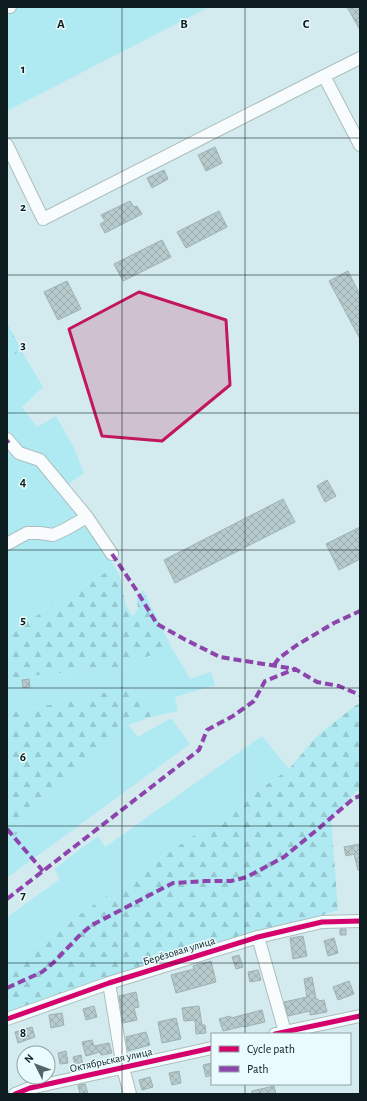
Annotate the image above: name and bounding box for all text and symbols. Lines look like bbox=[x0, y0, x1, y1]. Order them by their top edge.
text: A bbox=[57, 18, 65, 31]
text: B bbox=[180, 18, 188, 31]
text: C bbox=[303, 18, 310, 31]
text: 1 bbox=[21, 63, 25, 76]
text: 2 bbox=[20, 201, 26, 214]
text: 3 bbox=[20, 339, 26, 352]
text: 4 bbox=[20, 476, 27, 489]
text: 5 bbox=[20, 614, 26, 627]
text: 6 bbox=[20, 751, 26, 764]
text: 7 bbox=[20, 889, 26, 902]
street label: Берёзовая улица bbox=[142, 935, 216, 967]
text: 8 bbox=[20, 1027, 26, 1040]
legend bbox=[211, 1033, 351, 1085]
text: Cycle path bbox=[247, 1043, 295, 1056]
north arrow bbox=[16, 1045, 56, 1085]
street label: Октябрьская улица bbox=[69, 1046, 153, 1074]
text: N bbox=[22, 1052, 36, 1065]
text: Path bbox=[247, 1063, 269, 1075]

